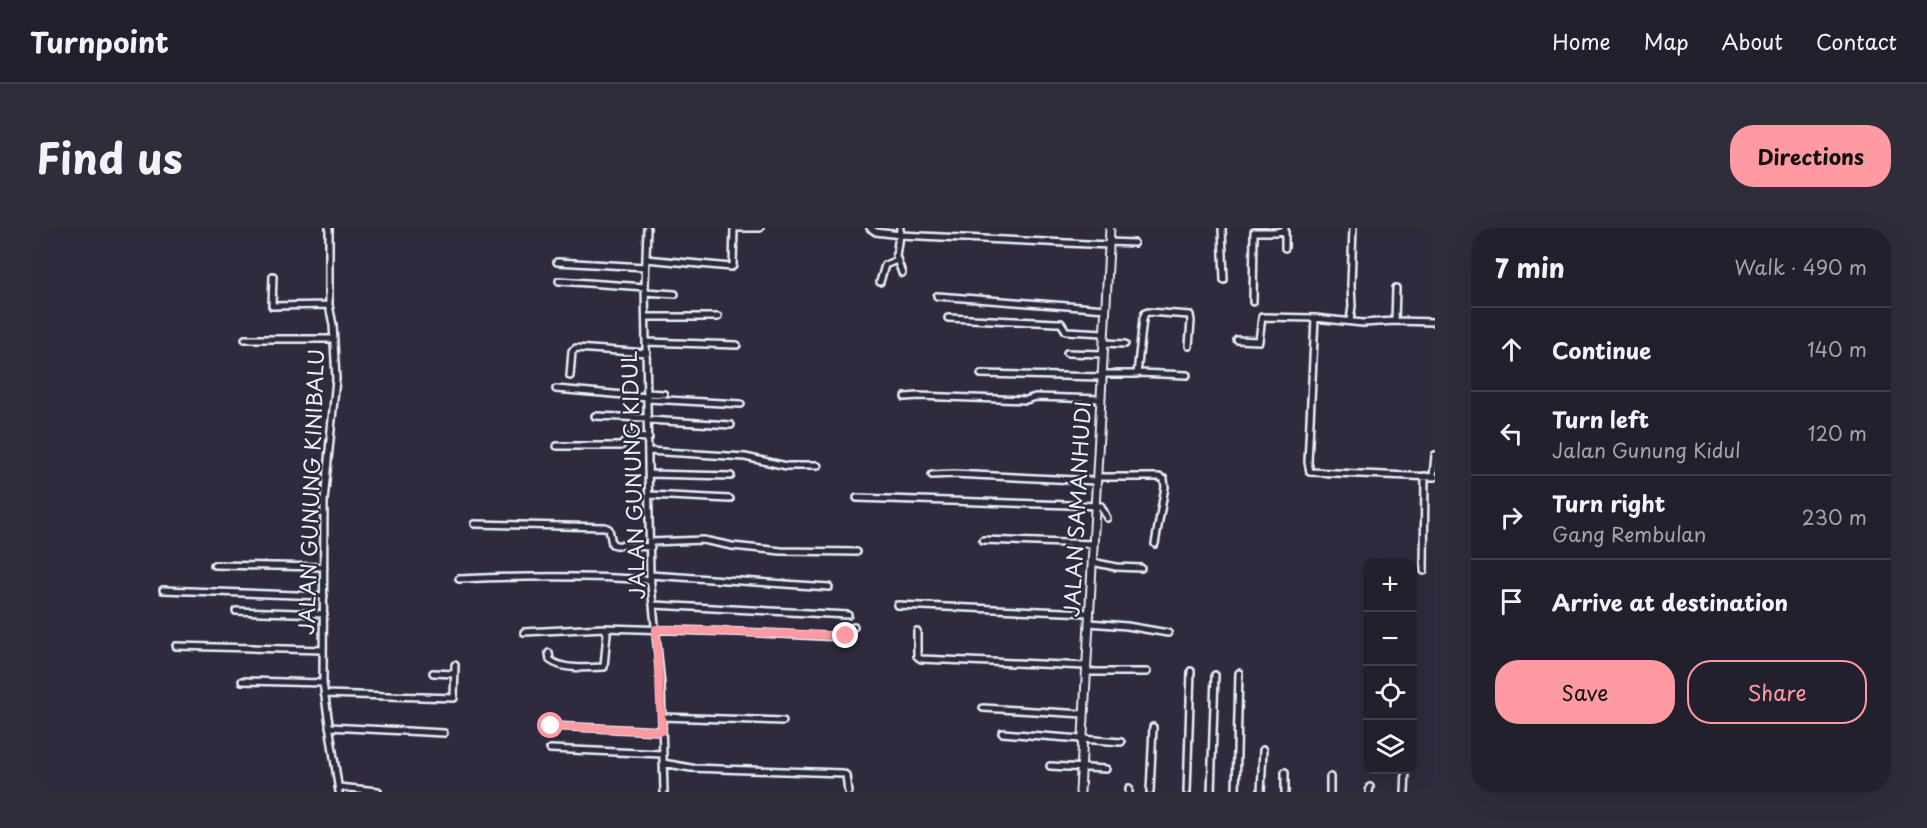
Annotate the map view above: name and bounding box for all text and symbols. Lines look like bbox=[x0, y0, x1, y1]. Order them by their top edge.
text: Turnpoint bbox=[30, 20, 169, 63]
text: Home bbox=[1552, 25, 1611, 57]
text: Map bbox=[1644, 25, 1689, 57]
text: About bbox=[1722, 25, 1783, 57]
text: Contact bbox=[1816, 25, 1897, 57]
text: Find us bbox=[36, 125, 183, 188]
button: Directions bbox=[1730, 125, 1891, 187]
text: 7 min bbox=[1495, 248, 1565, 287]
text: Walk · 490 m bbox=[1734, 252, 1867, 282]
icon: ahead bbox=[1495, 333, 1528, 366]
text: Continue bbox=[1552, 333, 1651, 366]
text: 140 m bbox=[1807, 334, 1867, 364]
street label: JALAN GUNUNG KINIBALU bbox=[289, 348, 331, 635]
street label: JALAN GUNUNG KIDUL bbox=[612, 350, 652, 600]
street label: JALAN SAMANHUDI bbox=[1054, 400, 1098, 618]
text: Turn left bbox=[1552, 402, 1649, 435]
icon: left bbox=[1495, 417, 1528, 450]
text: 120 m bbox=[1808, 418, 1867, 448]
text: Jalan Gunung Kidul bbox=[1552, 435, 1741, 465]
text: Turn right bbox=[1552, 486, 1665, 519]
icon: right bbox=[1495, 501, 1528, 534]
text: 230 m bbox=[1802, 502, 1867, 532]
text: Gang Rembulan bbox=[1552, 519, 1706, 549]
map controls bbox=[1363, 558, 1417, 774]
button: + bbox=[1363, 558, 1417, 612]
icon: arrive bbox=[1495, 585, 1528, 618]
text: Arrive at destination bbox=[1552, 585, 1788, 618]
button: − bbox=[1363, 612, 1417, 666]
route end bbox=[832, 622, 858, 648]
button: Save bbox=[1495, 660, 1675, 724]
button: Share bbox=[1687, 660, 1867, 724]
button: locate bbox=[1363, 666, 1417, 720]
route start bbox=[537, 712, 563, 738]
button: layers bbox=[1363, 720, 1417, 774]

